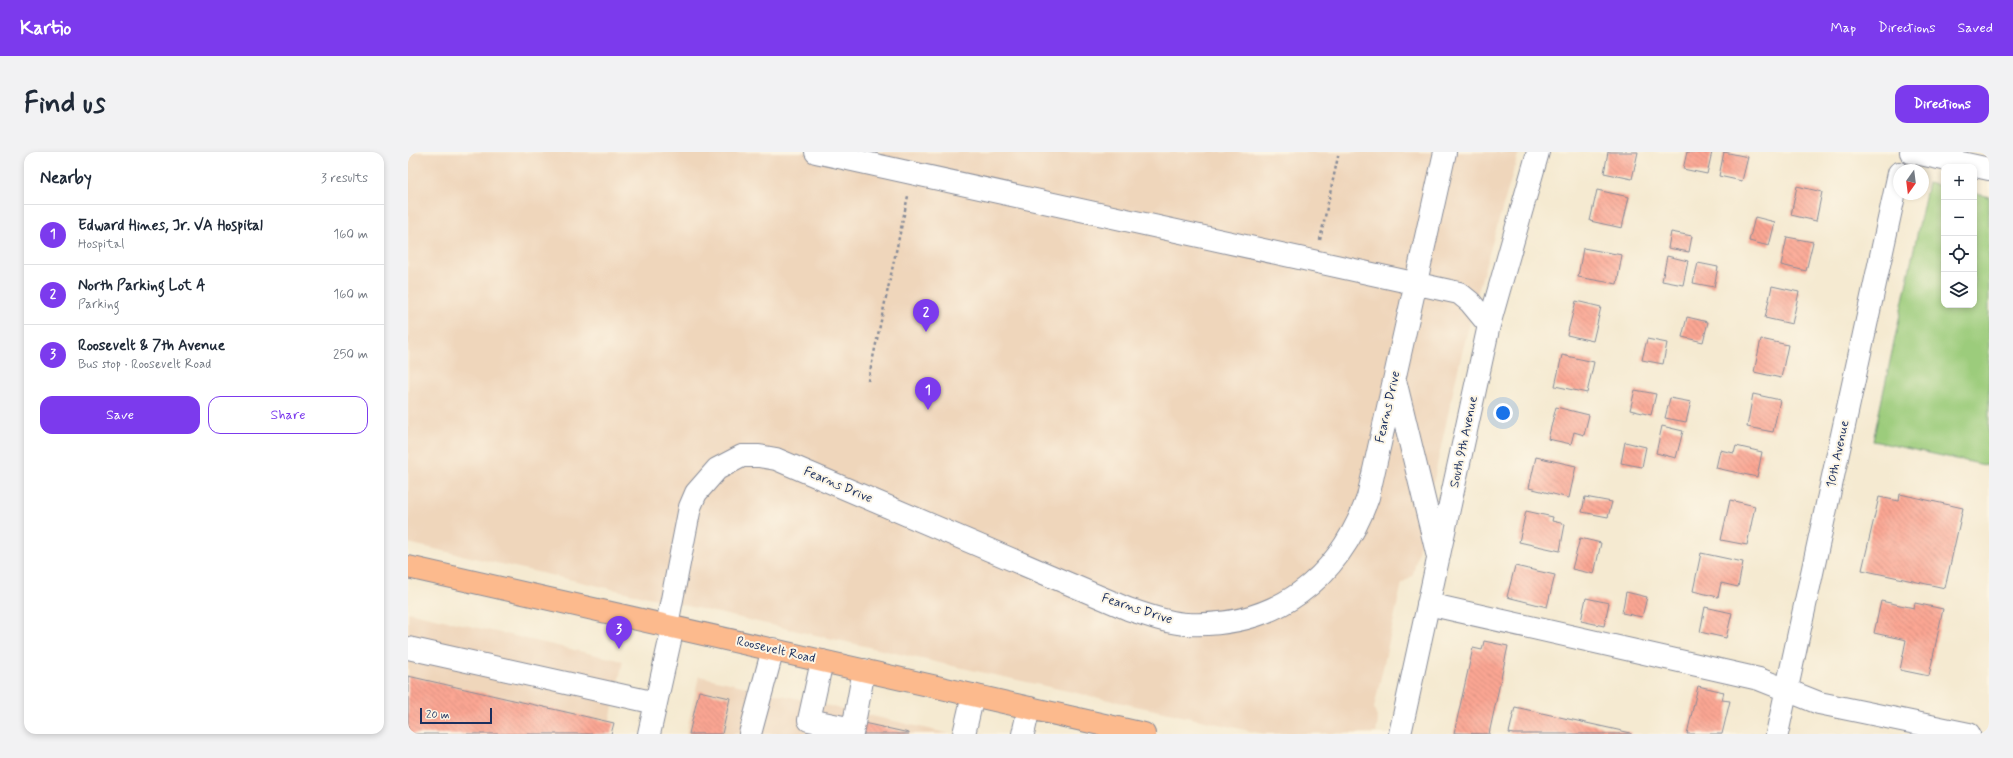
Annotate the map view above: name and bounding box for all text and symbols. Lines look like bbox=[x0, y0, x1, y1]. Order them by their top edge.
text: Kartio bbox=[20, 16, 71, 41]
text: Map bbox=[1830, 19, 1856, 37]
text: Directions bbox=[1878, 19, 1936, 37]
text: Saved bbox=[1958, 19, 1993, 37]
button: Directions bbox=[1895, 85, 1989, 123]
text: Find us bbox=[24, 86, 105, 123]
north arrow bbox=[1893, 164, 1929, 200]
map controls bbox=[1941, 164, 1977, 308]
button: + bbox=[1941, 164, 1977, 200]
text: Nearby bbox=[40, 167, 92, 189]
text: 3 results bbox=[321, 170, 368, 187]
button: − bbox=[1941, 200, 1977, 236]
text: Edward Hines, Jr. VA Hospital bbox=[78, 216, 263, 236]
text: 1 bbox=[50, 226, 56, 243]
text: 160 m bbox=[333, 226, 368, 243]
text: Hospital bbox=[78, 236, 124, 253]
button: locate bbox=[1941, 236, 1977, 272]
button: layers bbox=[1941, 272, 1977, 308]
text: North Parking Lot A bbox=[78, 276, 205, 296]
text: 2 bbox=[50, 286, 56, 303]
text: 160 m bbox=[333, 286, 368, 303]
text: Parking bbox=[78, 296, 120, 313]
pin: 2 bbox=[913, 299, 939, 332]
text: Roosevelt & 7th Avenue bbox=[78, 336, 225, 356]
text: 3 bbox=[50, 346, 56, 363]
text: 250 m bbox=[333, 346, 368, 363]
text: Bus stop · Roosevelt Road bbox=[78, 356, 211, 373]
street label: Fearns Drive bbox=[1371, 369, 1405, 445]
pin: 1 bbox=[915, 377, 941, 410]
street label: South 9th Avenue bbox=[1446, 395, 1482, 489]
button: Save bbox=[40, 396, 200, 434]
button: Share bbox=[208, 396, 368, 434]
your location bbox=[1493, 403, 1513, 423]
street label: 10th Avenue bbox=[1823, 419, 1853, 489]
street label: Fearns Drive bbox=[801, 463, 875, 507]
street label: Fearns Drive bbox=[1100, 590, 1175, 628]
pin: 3 bbox=[606, 616, 632, 649]
street label: Roosevelt Road bbox=[735, 633, 817, 667]
scale bar bbox=[420, 706, 492, 725]
text: 20 m bbox=[426, 708, 449, 722]

